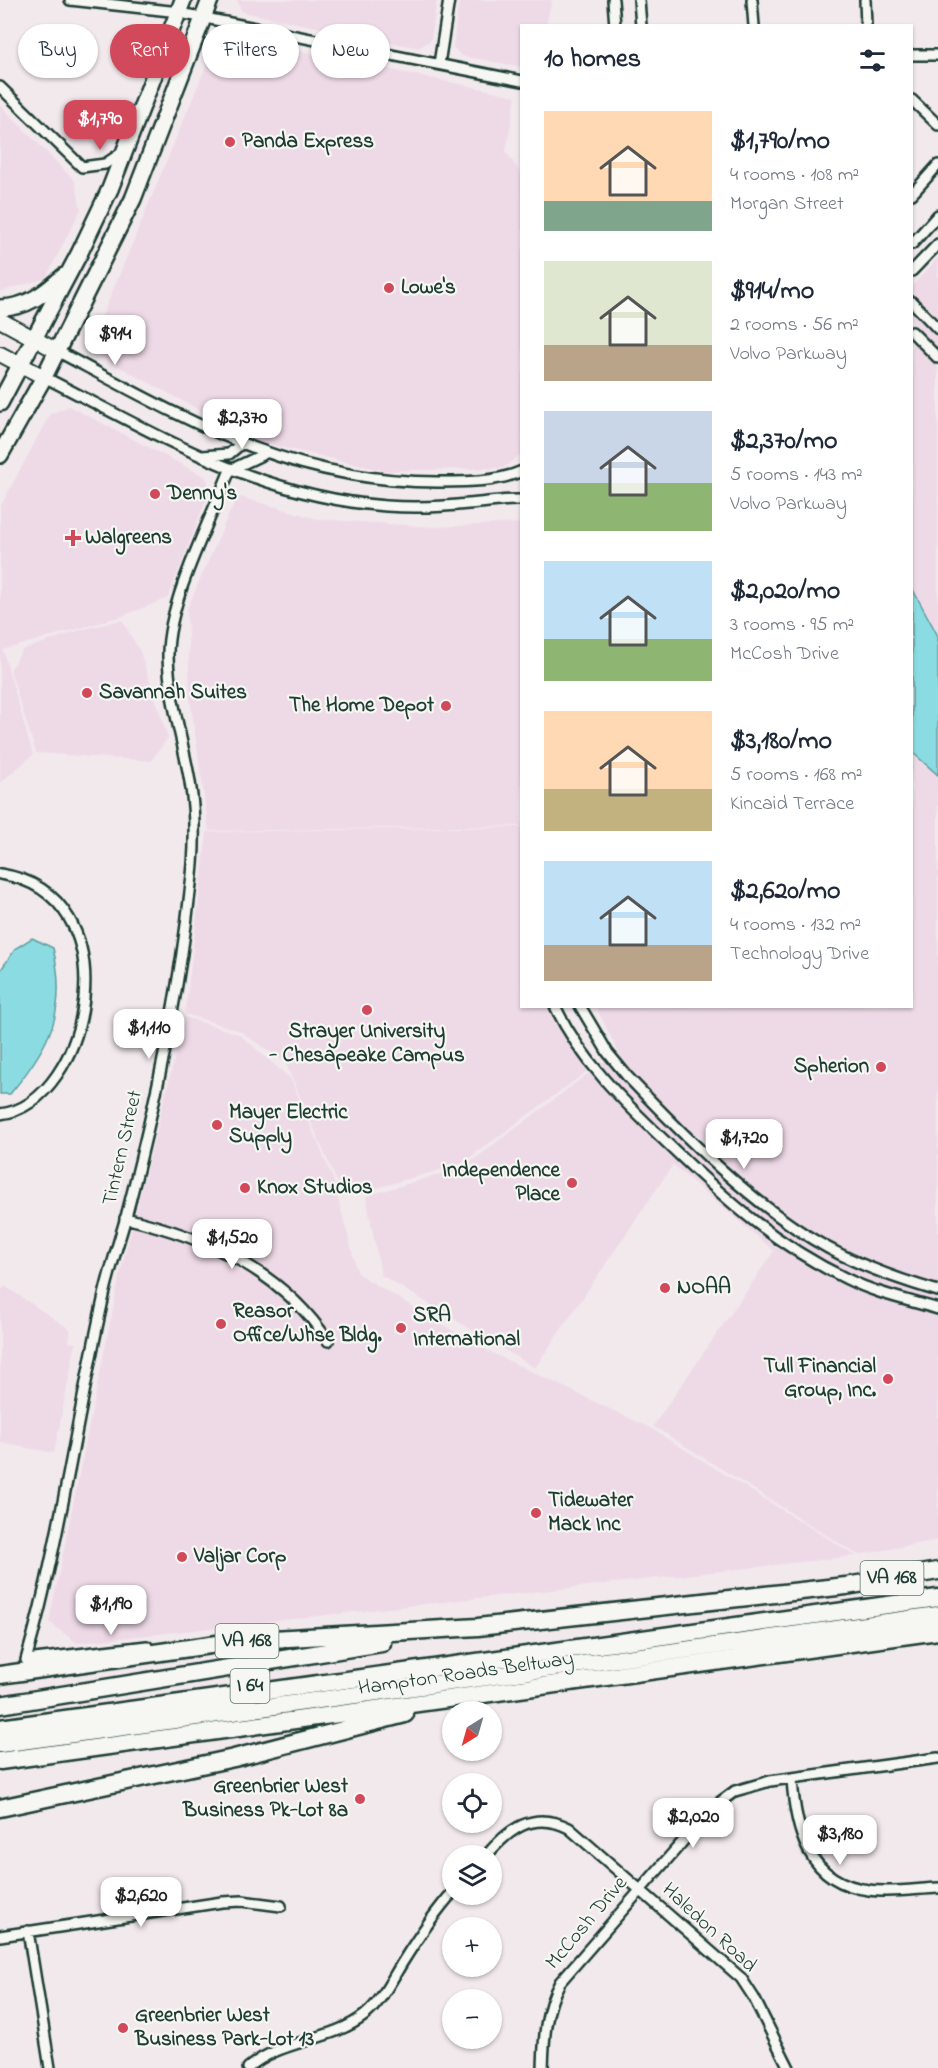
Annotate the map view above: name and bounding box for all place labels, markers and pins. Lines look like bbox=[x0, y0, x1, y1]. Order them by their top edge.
pin: $1,790 bbox=[51, 100, 149, 151]
place label: Panda Express bbox=[242, 127, 374, 157]
marker: Panda Express bbox=[223, 135, 237, 149]
place label: Lowe's bbox=[401, 273, 456, 303]
marker: Lowe's bbox=[382, 281, 396, 295]
pin: $914 bbox=[79, 315, 151, 366]
pin: $2,370 bbox=[193, 399, 291, 450]
place label: Denny's bbox=[166, 479, 237, 511]
marker: Denny's bbox=[148, 487, 162, 501]
place label: Walgreens bbox=[85, 523, 172, 555]
marker: Walgreens bbox=[66, 531, 80, 545]
place label: Savannah Suites bbox=[99, 678, 247, 708]
marker: Savannah Suites bbox=[80, 686, 94, 700]
place label: The Home Depot bbox=[289, 691, 435, 721]
marker: The Home Depot bbox=[439, 699, 453, 713]
marker: Strayer University - Chesapeake Campus bbox=[360, 1003, 374, 1017]
pin: $1,110 bbox=[100, 1009, 198, 1060]
place label: Strayer University - Chesapeake Campus bbox=[268, 1017, 465, 1071]
place label: Spherion bbox=[794, 1052, 869, 1082]
marker: Spherion bbox=[874, 1060, 888, 1074]
place label: Mayer Electric Supply bbox=[229, 1098, 348, 1154]
marker: Mayer Electric Supply bbox=[210, 1118, 224, 1132]
pin: $1,720 bbox=[695, 1119, 793, 1170]
place label: Independence Place bbox=[442, 1156, 561, 1210]
place label: Knox Studios bbox=[257, 1173, 373, 1203]
marker: Independence Place bbox=[565, 1176, 579, 1190]
marker: Knox Studios bbox=[238, 1181, 252, 1195]
pin: $1,520 bbox=[183, 1219, 281, 1270]
place label: NOAA bbox=[677, 1273, 731, 1303]
marker: NOAA bbox=[658, 1281, 672, 1295]
place label: Reasor Office/Whse Bldg. bbox=[233, 1297, 382, 1353]
place label: SRA International bbox=[413, 1301, 520, 1355]
marker: Reasor Office/Whse Bldg. bbox=[214, 1317, 228, 1331]
marker: SRA International bbox=[394, 1321, 408, 1335]
place label: Tull Financial Group, Inc. bbox=[764, 1352, 877, 1406]
marker: Tull Financial Group, Inc. bbox=[881, 1372, 895, 1386]
place label: Tidewater Mack Inc bbox=[548, 1486, 634, 1540]
marker: Tidewater Mack Inc bbox=[529, 1506, 543, 1520]
place label: Valjar Corp bbox=[193, 1542, 286, 1572]
marker: Valjar Corp bbox=[175, 1550, 189, 1564]
pin: $1,190 bbox=[62, 1585, 160, 1636]
place label: Greenbrier West Business Pk-Lot 8a bbox=[182, 1772, 349, 1826]
marker: Greenbrier West Business Pk-Lot 8a bbox=[353, 1792, 367, 1806]
pin: $2,020 bbox=[644, 1798, 742, 1849]
pin: $3,180 bbox=[791, 1815, 889, 1866]
pin: $2,620 bbox=[92, 1877, 190, 1928]
place label: Greenbrier West Business Park-Lot 13 bbox=[134, 2001, 314, 2055]
marker: Greenbrier West Business Park-Lot 13 bbox=[116, 2021, 130, 2035]

